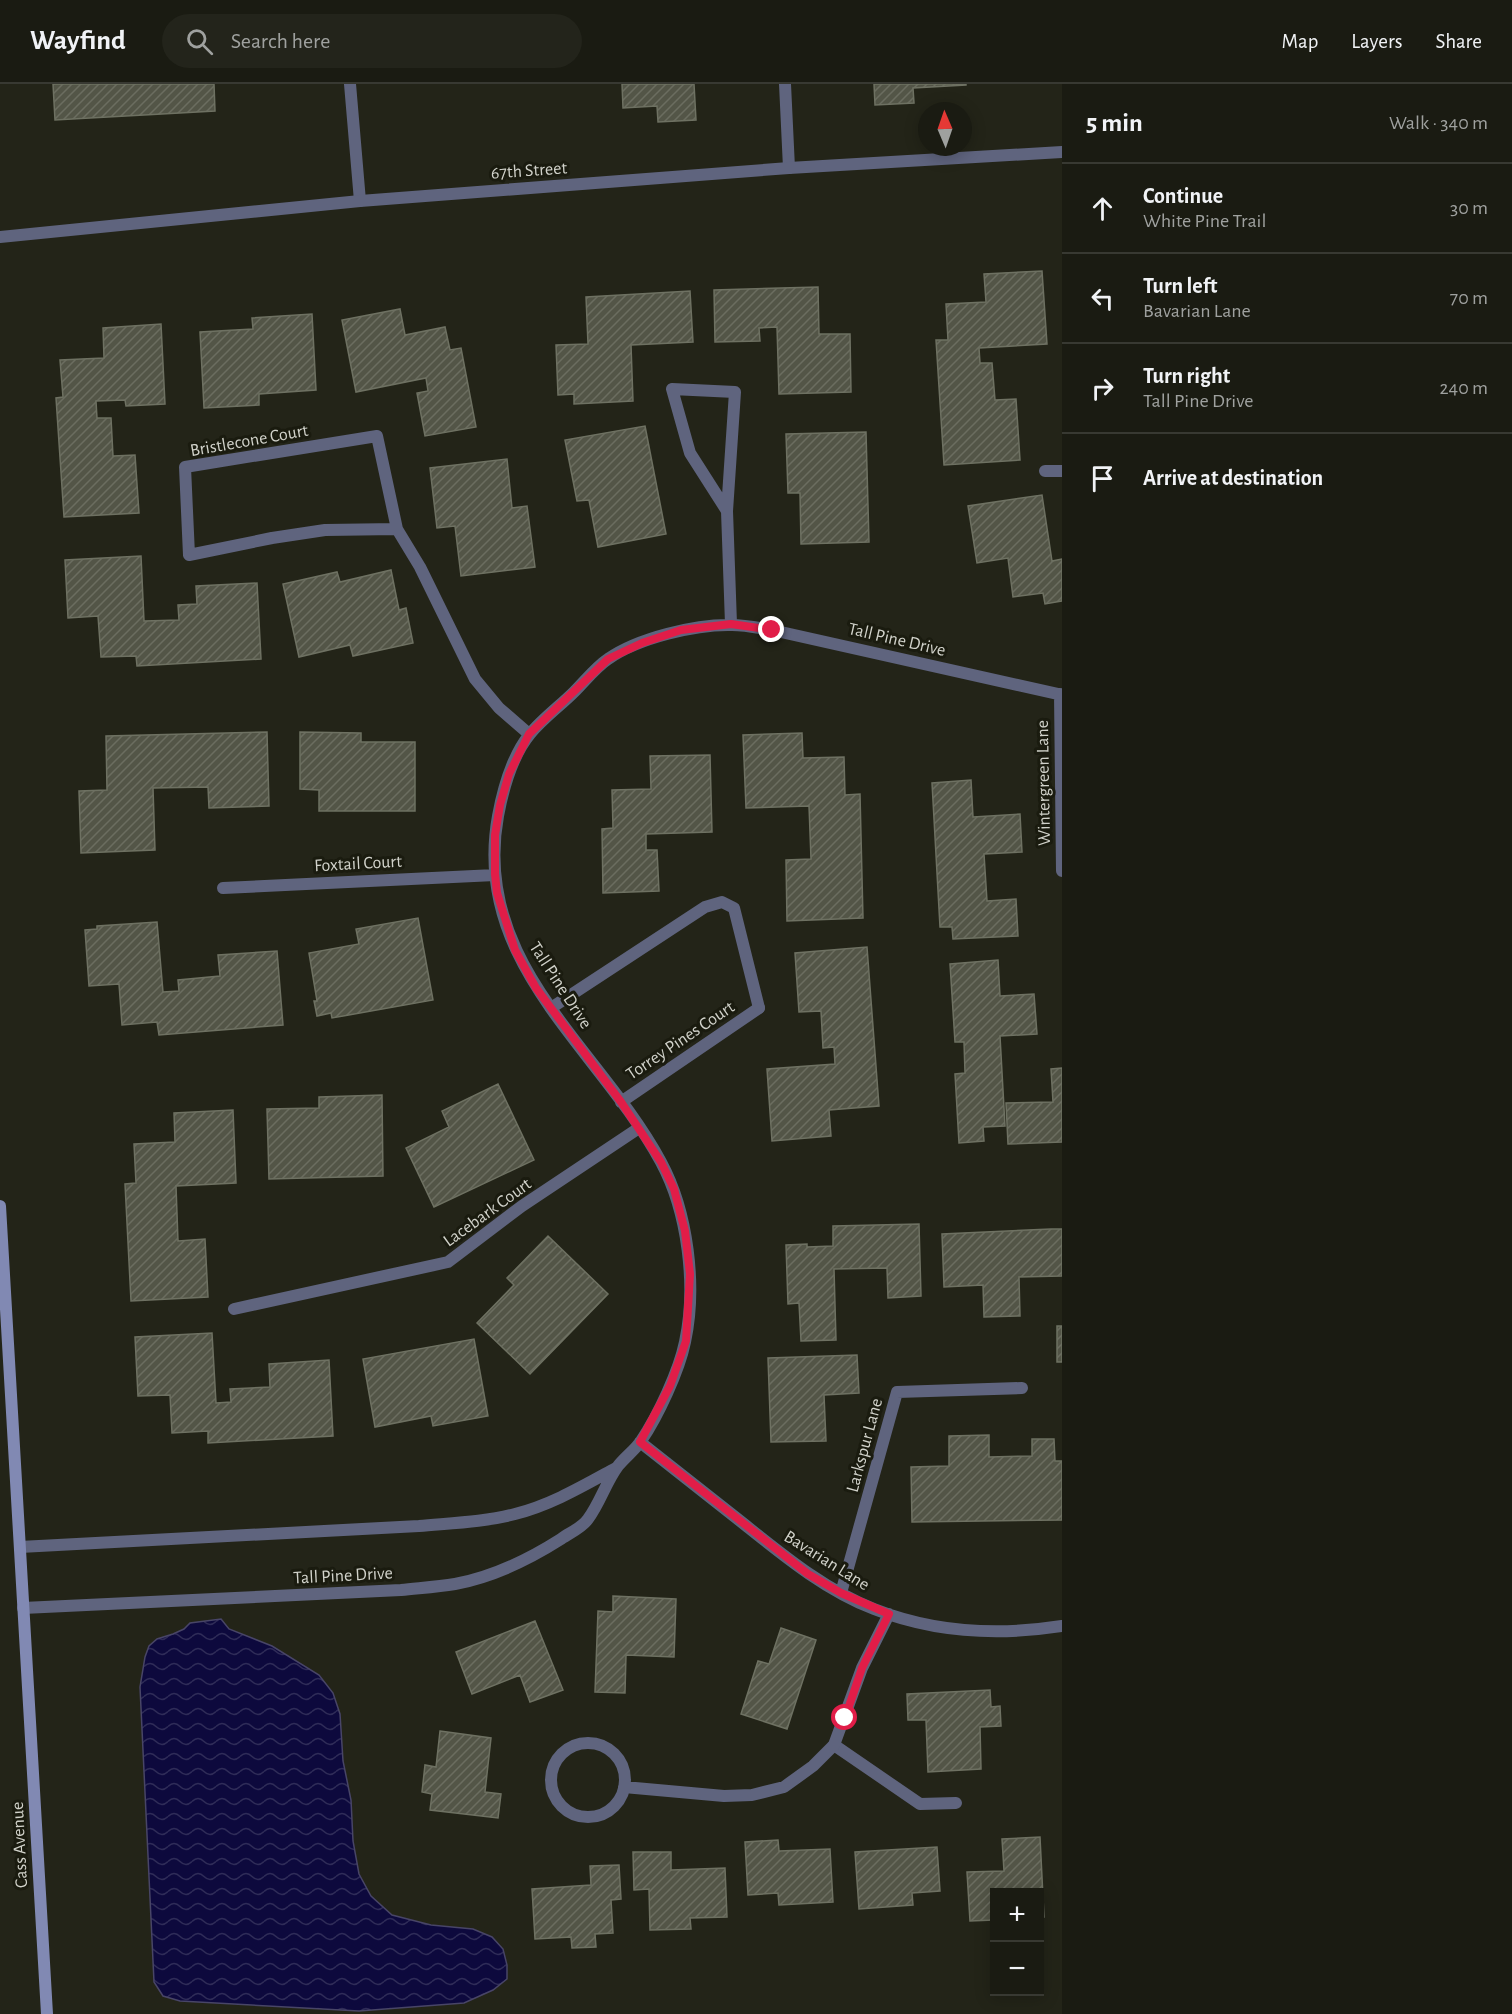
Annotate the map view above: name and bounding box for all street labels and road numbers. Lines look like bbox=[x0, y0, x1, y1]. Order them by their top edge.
street label: 67th Street bbox=[490, 159, 568, 183]
street label: Bristlecone Court bbox=[189, 422, 310, 460]
street label: Tall Pine Drive bbox=[846, 620, 947, 660]
street label: Wintergreen Lane bbox=[1034, 720, 1054, 846]
street label: Foxtail Court bbox=[314, 853, 403, 875]
street label: Tall Pine Drive bbox=[526, 939, 595, 1032]
street label: Torrey Pines Court bbox=[623, 998, 738, 1084]
street label: Lacebark Court bbox=[440, 1175, 535, 1251]
street label: Larkspur Lane bbox=[844, 1396, 886, 1494]
street label: Bavarian Lane bbox=[781, 1528, 872, 1594]
street label: Tall Pine Drive bbox=[293, 1564, 393, 1588]
street label: Cass Avenue bbox=[9, 1801, 31, 1889]

